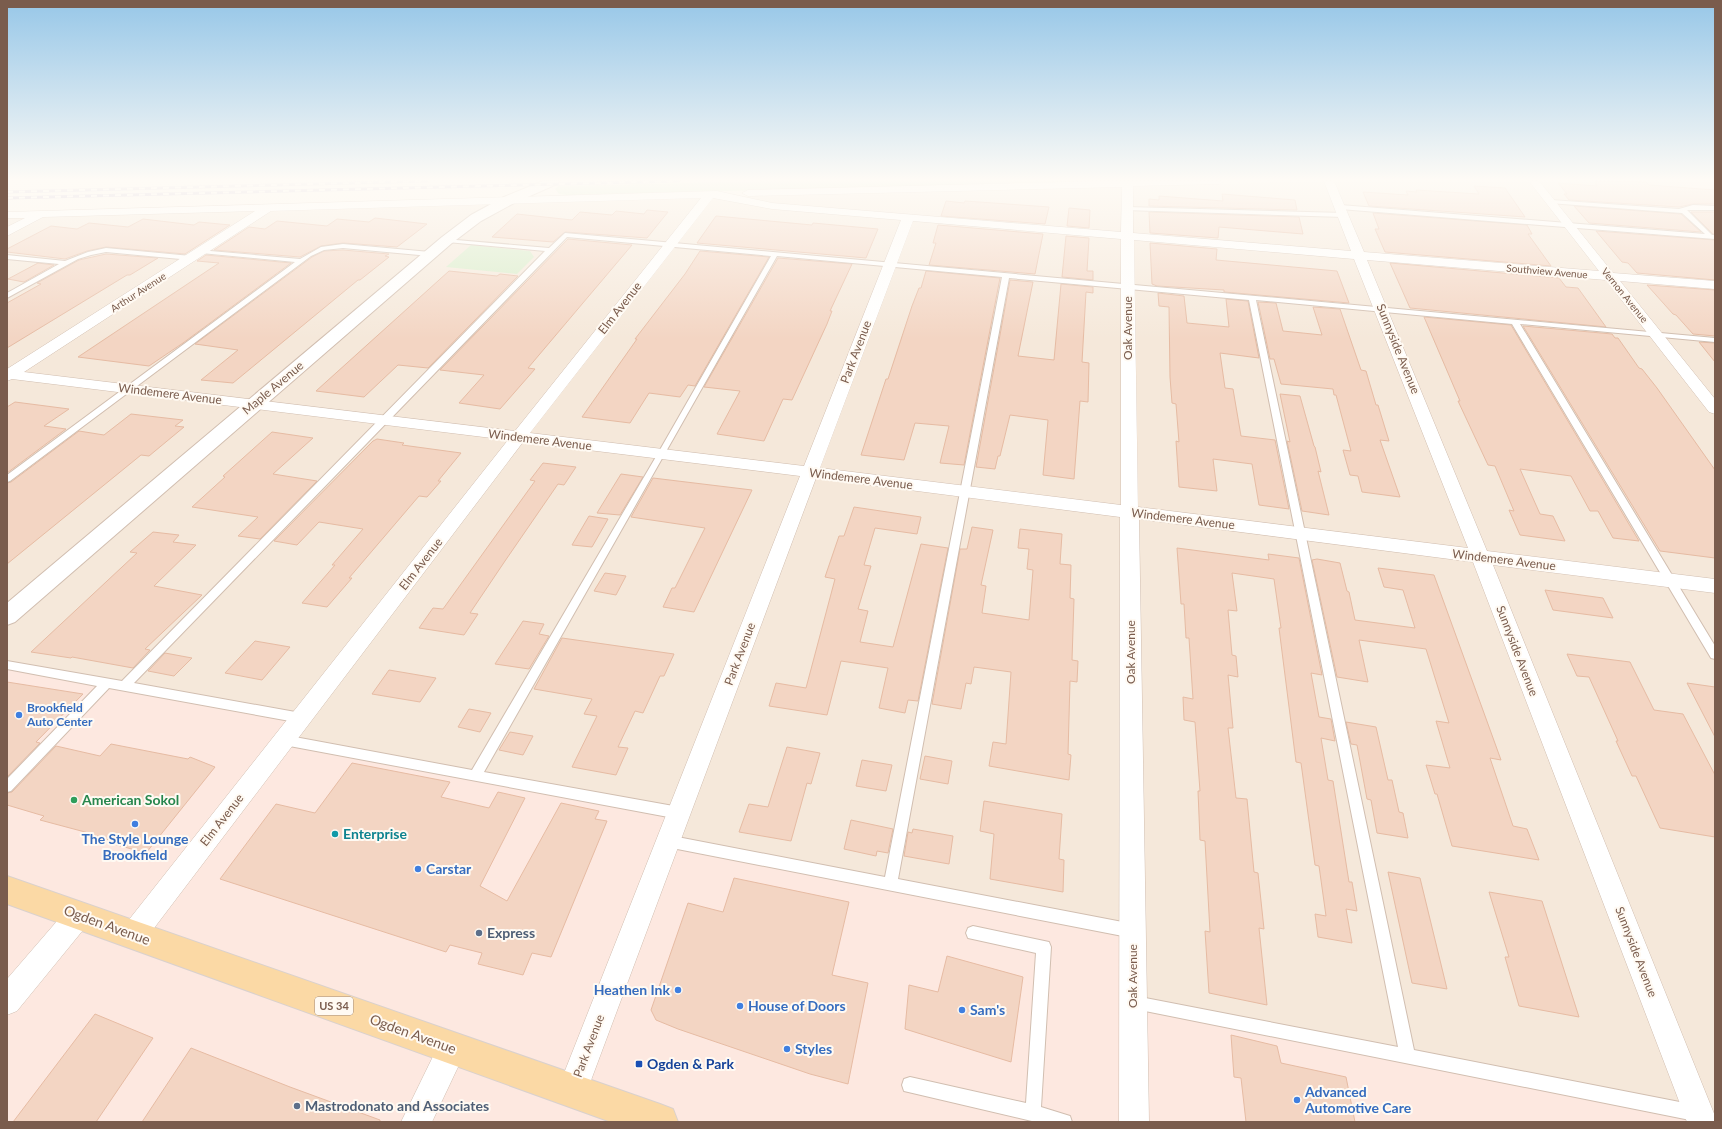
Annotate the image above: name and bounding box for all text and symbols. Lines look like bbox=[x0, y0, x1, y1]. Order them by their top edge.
street label: Southview Avenue bbox=[1506, 261, 1588, 281]
street label: Vernon Avenue bbox=[1599, 265, 1651, 325]
street label: Arthur Avenue bbox=[108, 270, 168, 314]
street label: Elm Avenue bbox=[595, 279, 645, 337]
street label: Oak Avenue bbox=[1120, 296, 1135, 360]
street label: Sunnyside Avenue bbox=[1374, 302, 1423, 396]
street label: Park Avenue bbox=[837, 318, 874, 385]
street label: Maple Avenue bbox=[239, 358, 306, 418]
street label: Windemere Avenue bbox=[117, 380, 223, 407]
street label: Windemere Avenue bbox=[487, 426, 593, 453]
street label: Windemere Avenue bbox=[808, 465, 914, 492]
street label: Windemere Avenue bbox=[1130, 505, 1236, 532]
street label: Elm Avenue bbox=[396, 535, 446, 593]
street label: Windemere Avenue bbox=[1451, 546, 1557, 573]
street label: Sunnyside Avenue bbox=[1493, 603, 1542, 698]
street label: Park Avenue bbox=[721, 620, 758, 687]
street label: Oak Avenue bbox=[1123, 620, 1138, 684]
place label: Brookfield Auto Center bbox=[26, 700, 93, 729]
marker: Brookfield Auto Center bbox=[14, 710, 24, 720]
place label: American Sokol bbox=[81, 791, 179, 808]
street label: Elm Avenue bbox=[197, 791, 247, 849]
marker: American Sokol bbox=[69, 795, 79, 805]
marker: The Style Lounge Brookfield bbox=[130, 819, 140, 829]
place label: Enterprise bbox=[343, 825, 407, 842]
marker: Enterprise bbox=[330, 829, 340, 839]
place label: The Style Lounge Brookfield bbox=[82, 830, 189, 863]
place label: Carstar bbox=[426, 860, 472, 877]
marker: Carstar bbox=[413, 864, 423, 874]
street label: Ogden Avenue bbox=[62, 901, 153, 948]
street label: Sunnyside Avenue bbox=[1612, 904, 1661, 999]
place label: Express bbox=[487, 924, 535, 941]
marker: Express bbox=[474, 928, 484, 938]
street label: Oak Avenue bbox=[1125, 944, 1140, 1008]
place label: Heathen Ink bbox=[594, 981, 671, 998]
marker: Heathen Ink bbox=[673, 985, 683, 995]
road number: US 34 bbox=[315, 997, 353, 1015]
place label: House of Doors bbox=[748, 997, 846, 1014]
marker: House of Doors bbox=[735, 1001, 745, 1011]
place label: Sam's bbox=[970, 1001, 1005, 1018]
marker: Sam's bbox=[957, 1005, 967, 1015]
street label: Ogden Avenue bbox=[368, 1010, 459, 1057]
street label: Park Avenue bbox=[570, 1012, 607, 1079]
place label: Styles bbox=[795, 1040, 832, 1057]
marker: Styles bbox=[782, 1044, 792, 1054]
place label: Ogden & Park bbox=[647, 1055, 734, 1072]
marker: Ogden & Park bbox=[634, 1059, 644, 1069]
place label: Advanced Automotive Care bbox=[1304, 1083, 1412, 1116]
marker: Advanced Automotive Care bbox=[1292, 1095, 1302, 1105]
place label: Mastrodonato and Associates bbox=[305, 1097, 489, 1114]
marker: Mastrodonato and Associates bbox=[292, 1101, 302, 1111]

